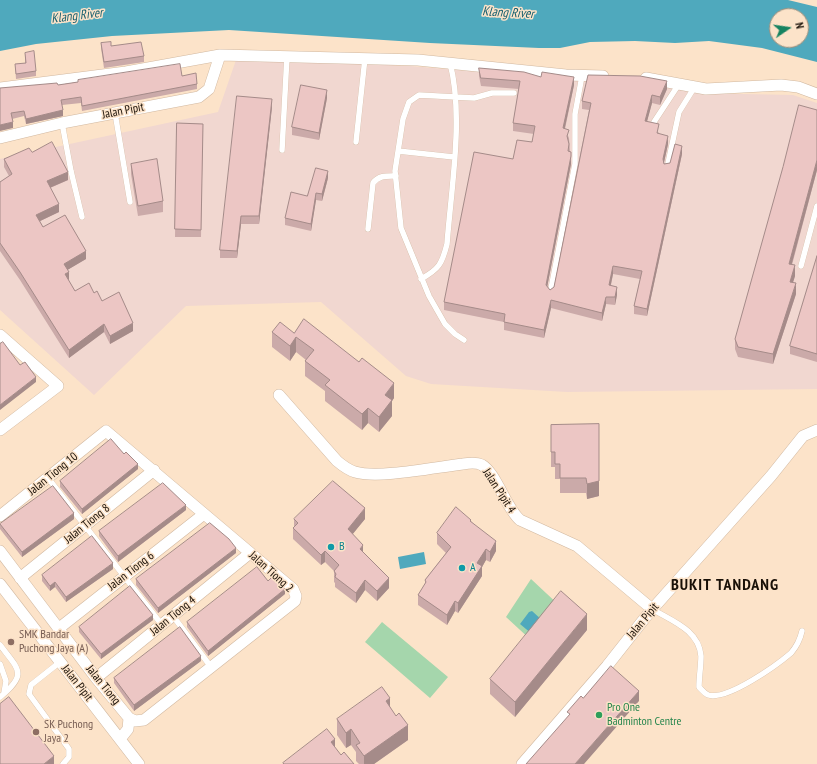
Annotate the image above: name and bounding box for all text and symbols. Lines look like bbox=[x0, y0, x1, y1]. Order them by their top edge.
water label: Klang River bbox=[482, 4, 534, 22]
water label: Klang River bbox=[50, 5, 104, 27]
north arrow bbox=[769, 8, 809, 48]
text: N bbox=[792, 21, 807, 30]
street label: Jalan Pipit bbox=[101, 100, 145, 122]
street label: Jalan Tiong 10 bbox=[25, 450, 81, 498]
street label: Jalan Pipit 4 bbox=[479, 466, 519, 516]
street label: Jalan Tiong 8 bbox=[61, 501, 113, 547]
place label: B bbox=[339, 540, 345, 554]
marker: B bbox=[326, 542, 336, 552]
street label: Jalan Tiong 2 bbox=[246, 548, 296, 596]
street label: Jalan Tiong 6 bbox=[105, 549, 157, 593]
place label: A bbox=[470, 561, 476, 575]
marker: A bbox=[457, 563, 467, 573]
district label: BUKIT TANDANG bbox=[671, 575, 779, 595]
street label: Jalan Tiong 4 bbox=[147, 593, 199, 639]
street label: Jalan Pipit bbox=[624, 600, 662, 642]
place label: SMK Bandar Puchong Jaya (A) bbox=[19, 628, 88, 656]
marker: SMK Bandar Puchong Jaya (A) bbox=[6, 637, 16, 647]
street label: Jalan Pipit bbox=[58, 662, 96, 704]
street label: Jalan Tiong bbox=[83, 662, 123, 708]
place label: Pro One Badminton Centre bbox=[607, 701, 681, 729]
marker: Pro One Badminton Centre bbox=[594, 710, 604, 720]
place label: SK Puchong Jaya 2 bbox=[44, 718, 93, 746]
marker: SK Puchong Jaya 2 bbox=[31, 727, 41, 737]

